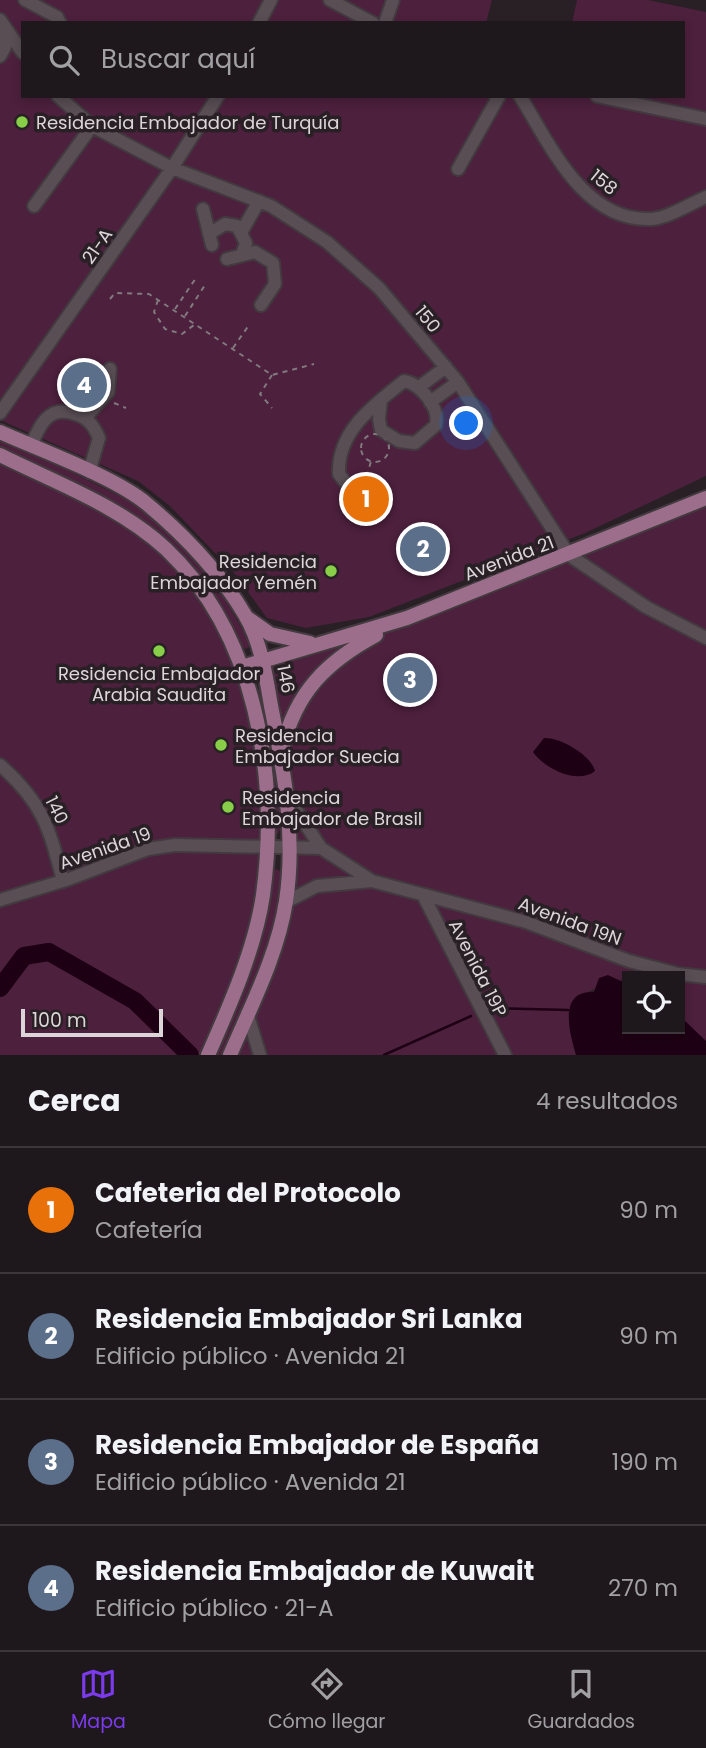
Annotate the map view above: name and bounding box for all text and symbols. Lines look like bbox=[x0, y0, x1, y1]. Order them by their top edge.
search box bbox=[21, 21, 685, 98]
icon: search bbox=[45, 41, 83, 79]
text: Buscar aquí bbox=[101, 41, 255, 77]
place label: Residencia Embajador de Turquía bbox=[36, 110, 339, 135]
marker: Residencia Embajador de Turquía bbox=[14, 114, 30, 130]
street label: 158 bbox=[585, 163, 623, 201]
street label: 21-A bbox=[76, 223, 118, 269]
street label: 150 bbox=[409, 300, 447, 338]
pin: 4 bbox=[61, 359, 107, 411]
your location bbox=[449, 406, 483, 440]
pin: 1 bbox=[343, 473, 389, 525]
pin: 2 bbox=[400, 523, 446, 575]
street label: Avenida 21 bbox=[460, 529, 558, 587]
place label: Residencia Embajador Yemén bbox=[150, 549, 317, 595]
marker: Residencia Embajador Yemén bbox=[323, 563, 339, 579]
marker: Residencia Embajador Arabia Saudita bbox=[151, 643, 167, 659]
pin: 3 bbox=[387, 654, 433, 706]
place label: Residencia Embajador Arabia Saudita bbox=[58, 661, 260, 707]
street label: 146 bbox=[271, 663, 301, 695]
place label: Residencia Embajador Suecia bbox=[235, 723, 400, 769]
marker: Residencia Embajador Suecia bbox=[213, 737, 229, 753]
place label: Residencia Embajador de Brasil bbox=[242, 785, 422, 831]
street label: 140 bbox=[39, 792, 75, 828]
marker: Residencia Embajador de Brasil bbox=[220, 799, 236, 815]
street label: Avenida 19 bbox=[56, 821, 154, 875]
street label: Avenida 19N bbox=[515, 891, 625, 951]
street label: Avenida 19P bbox=[443, 915, 513, 1021]
map controls bbox=[622, 971, 685, 1034]
button: locate bbox=[622, 971, 685, 1034]
scale bar bbox=[21, 1006, 163, 1038]
text: 100 m bbox=[32, 1007, 87, 1034]
text: Cerca bbox=[28, 1079, 121, 1122]
text: 4 resultados bbox=[536, 1085, 678, 1117]
text: Cafeteria del Protocolo bbox=[95, 1175, 401, 1211]
text: 1 bbox=[47, 1194, 55, 1226]
text: 90 m bbox=[619, 1194, 678, 1226]
text: Cafetería bbox=[95, 1214, 203, 1246]
text: Residencia Embajador Sri Lanka bbox=[95, 1301, 523, 1337]
text: 2 bbox=[44, 1320, 58, 1352]
text: 90 m bbox=[619, 1320, 678, 1352]
text: Edificio público · Avenida 21 bbox=[95, 1340, 406, 1372]
text: Residencia Embajador de España bbox=[95, 1427, 539, 1463]
text: 3 bbox=[44, 1446, 58, 1478]
text: 190 m bbox=[612, 1446, 678, 1478]
text: Edificio público · Avenida 21 bbox=[95, 1466, 406, 1498]
text: Residencia Embajador de Kuwait bbox=[95, 1553, 534, 1589]
text: 4 bbox=[43, 1572, 59, 1604]
text: 270 m bbox=[608, 1572, 678, 1604]
text: Edificio público · 21-A bbox=[95, 1592, 333, 1624]
tab: Mapa bbox=[71, 1665, 126, 1736]
tab: Cómo llegar bbox=[268, 1665, 385, 1736]
tab: Guardados bbox=[527, 1665, 635, 1736]

